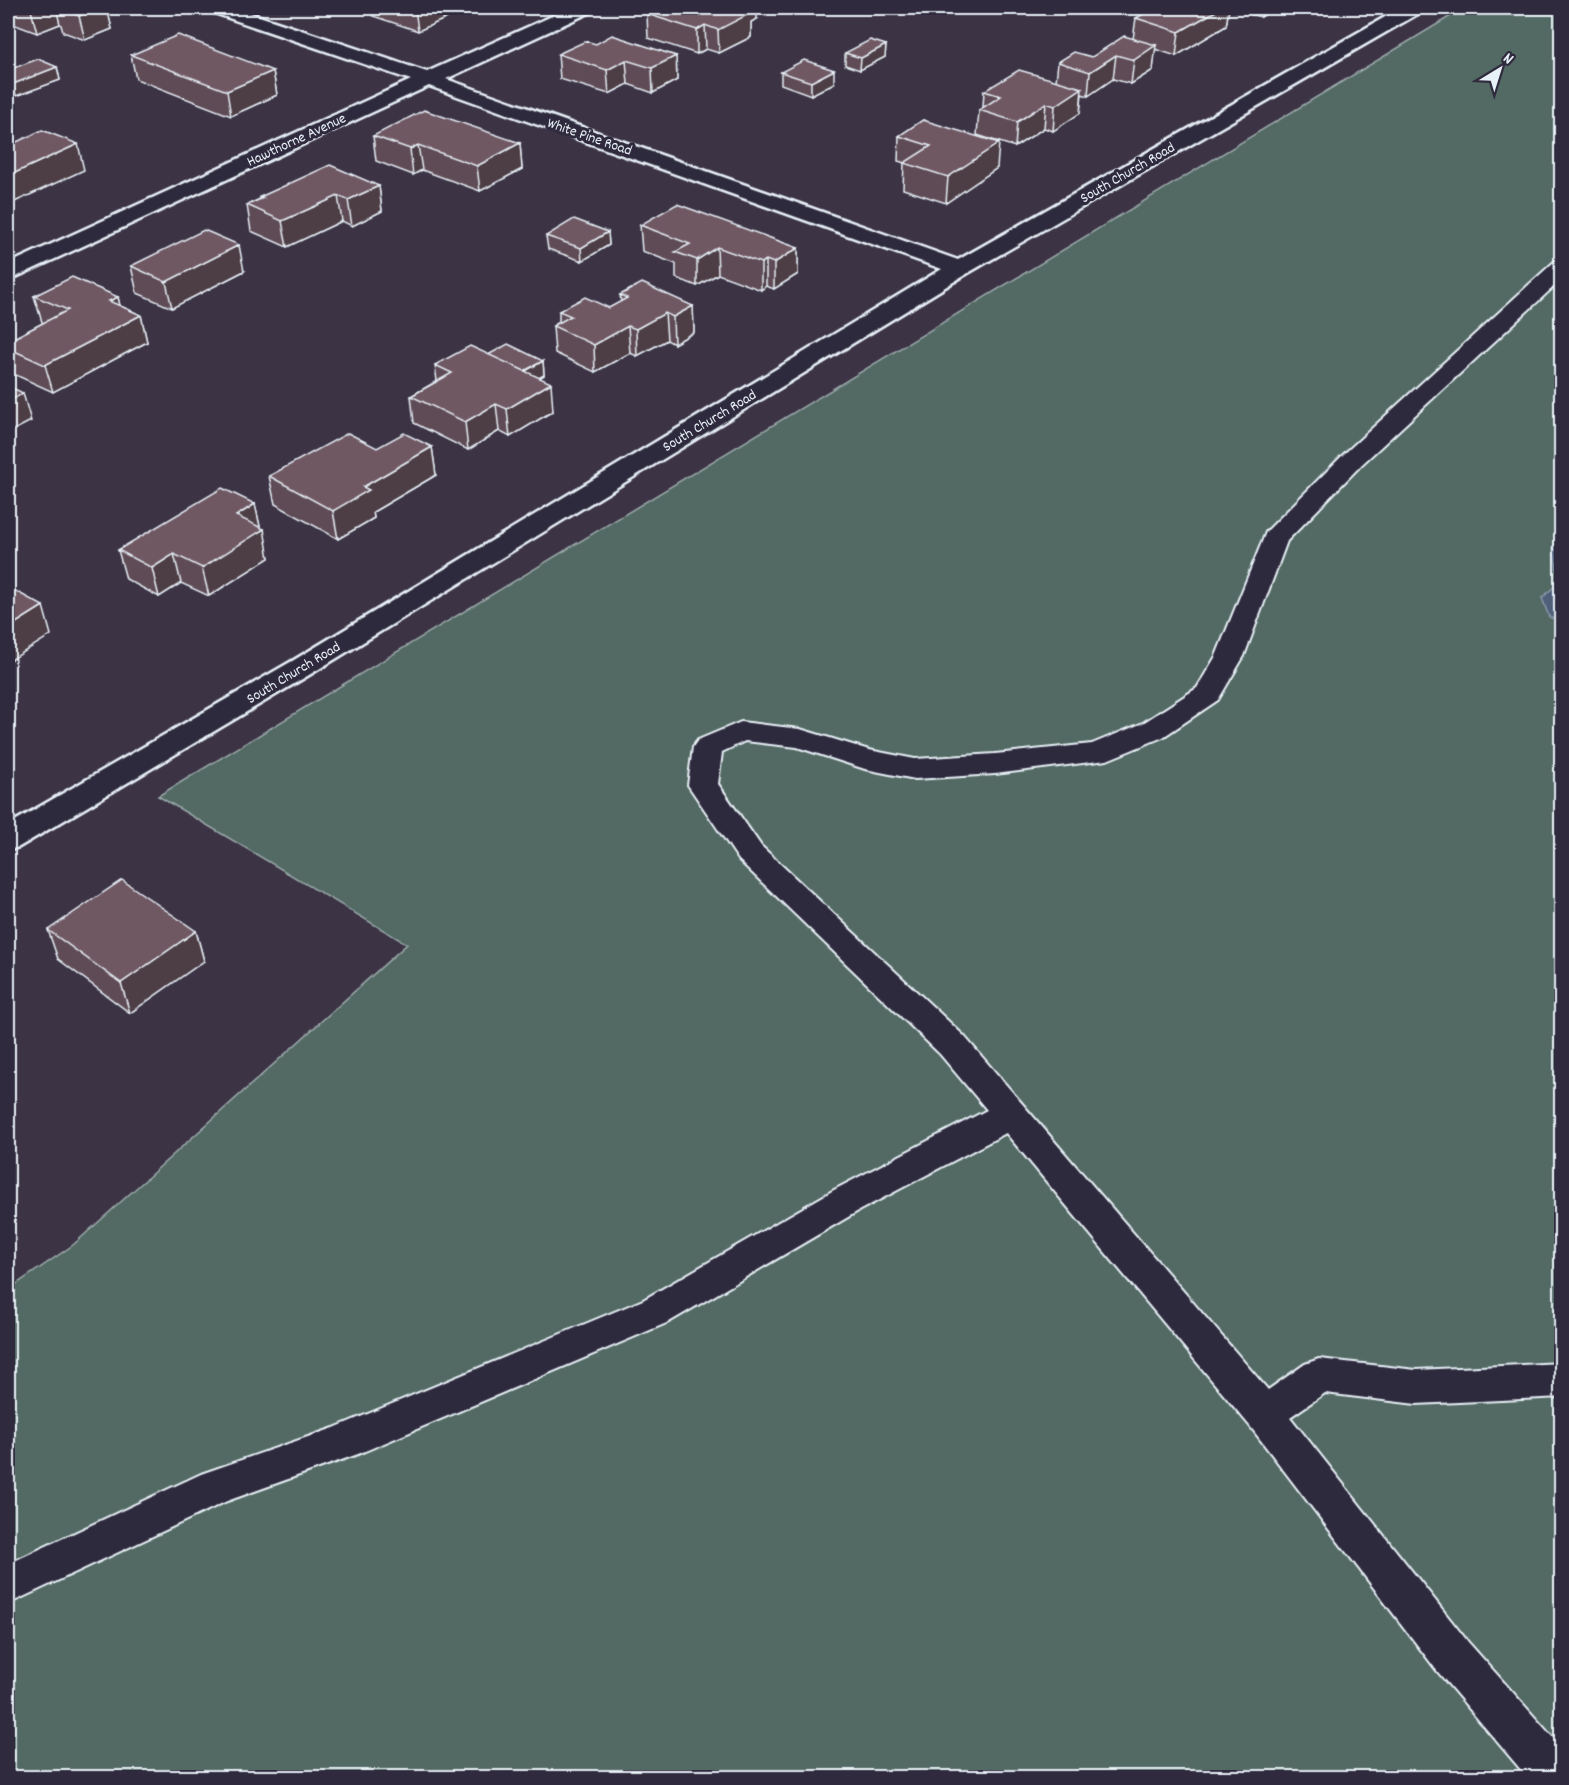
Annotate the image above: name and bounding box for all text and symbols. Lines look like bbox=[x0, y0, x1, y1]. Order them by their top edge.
north arrow bbox=[1470, 39, 1530, 99]
text: N bbox=[1498, 48, 1518, 71]
street label: Hawthorne Avenue bbox=[244, 108, 350, 173]
street label: White Pine Road bbox=[544, 113, 635, 163]
street label: South Church Road bbox=[1076, 138, 1180, 210]
street label: South Church Road bbox=[659, 385, 761, 459]
street label: South Church Road bbox=[243, 637, 345, 711]

